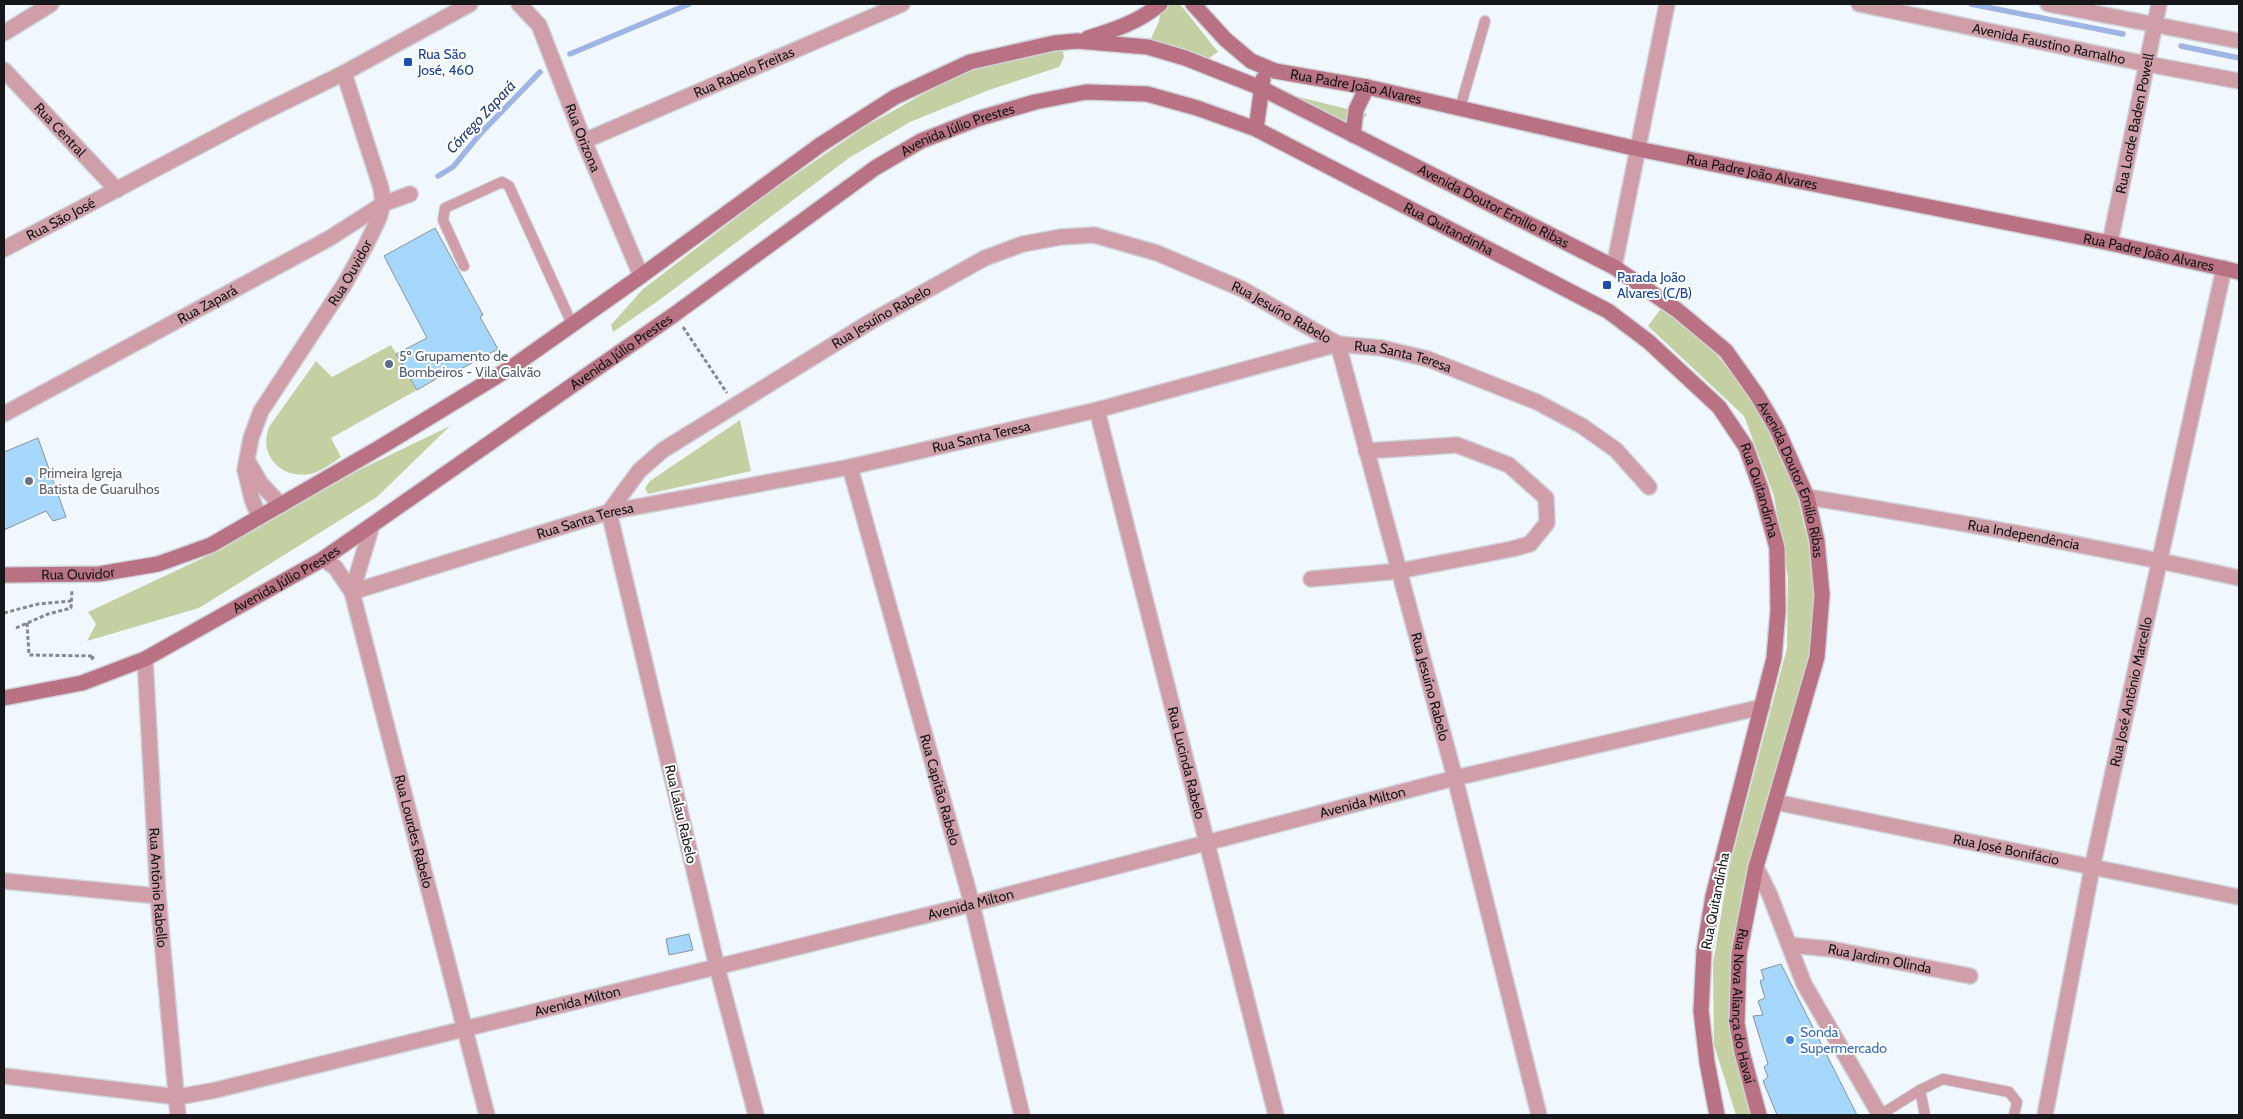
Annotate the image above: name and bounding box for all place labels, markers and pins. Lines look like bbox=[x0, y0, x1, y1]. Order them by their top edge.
place label: Rua São José, 460 bbox=[417, 45, 474, 79]
marker: Rua São José, 460 bbox=[402, 56, 414, 68]
place label: Parada João Alvares (C/B) bbox=[1617, 268, 1692, 302]
marker: Parada João Alvares (C/B) bbox=[1601, 279, 1613, 291]
place label: 5º Grupamento de Bombeiros - Vila Galvão bbox=[399, 347, 541, 381]
marker: 5º Grupamento de Bombeiros - Vila Galvão bbox=[383, 358, 395, 370]
place label: Primeira Igreja Batista de Guarulhos bbox=[39, 464, 160, 498]
marker: Primeira Igreja Batista de Guarulhos bbox=[23, 475, 35, 487]
place label: Sonda Supermercado bbox=[1800, 1023, 1887, 1057]
marker: Sonda Supermercado bbox=[1784, 1034, 1796, 1046]

